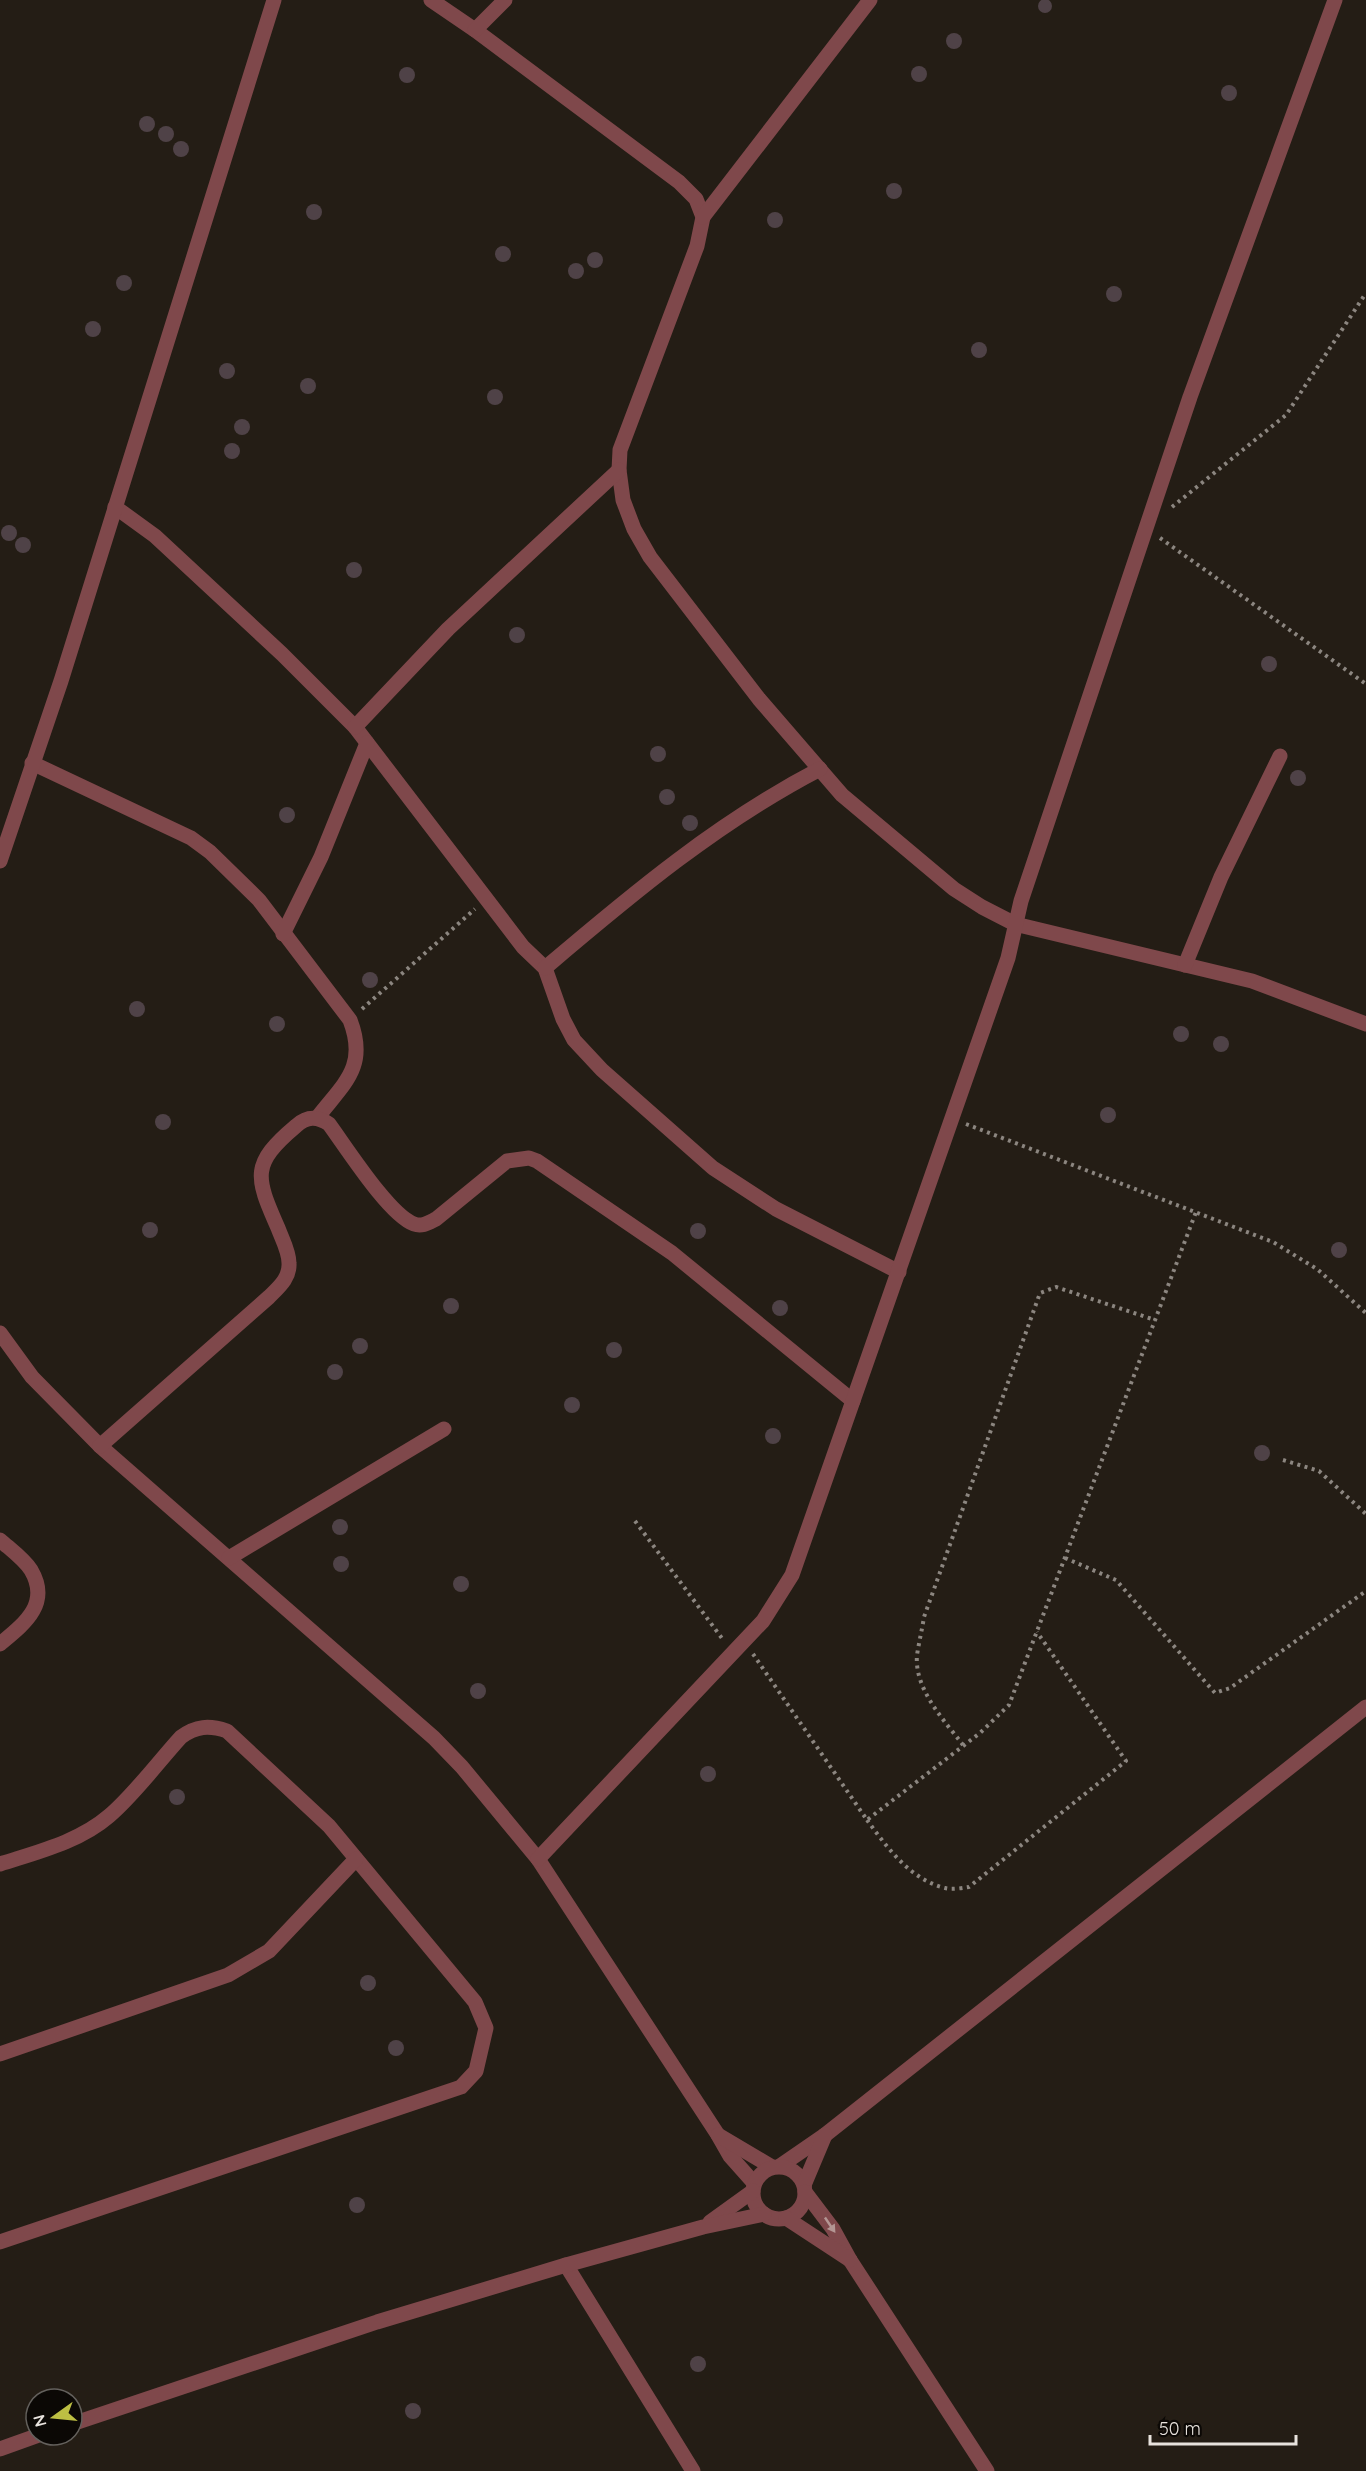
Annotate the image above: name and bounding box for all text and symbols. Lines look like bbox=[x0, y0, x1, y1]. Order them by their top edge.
one-way arrow bbox=[824, 2216, 836, 2232]
north arrow bbox=[24, 2387, 84, 2447]
scale bar bbox=[1150, 2408, 1296, 2446]
text: N bbox=[28, 2413, 51, 2429]
text: 50 m bbox=[1159, 2417, 1201, 2440]

